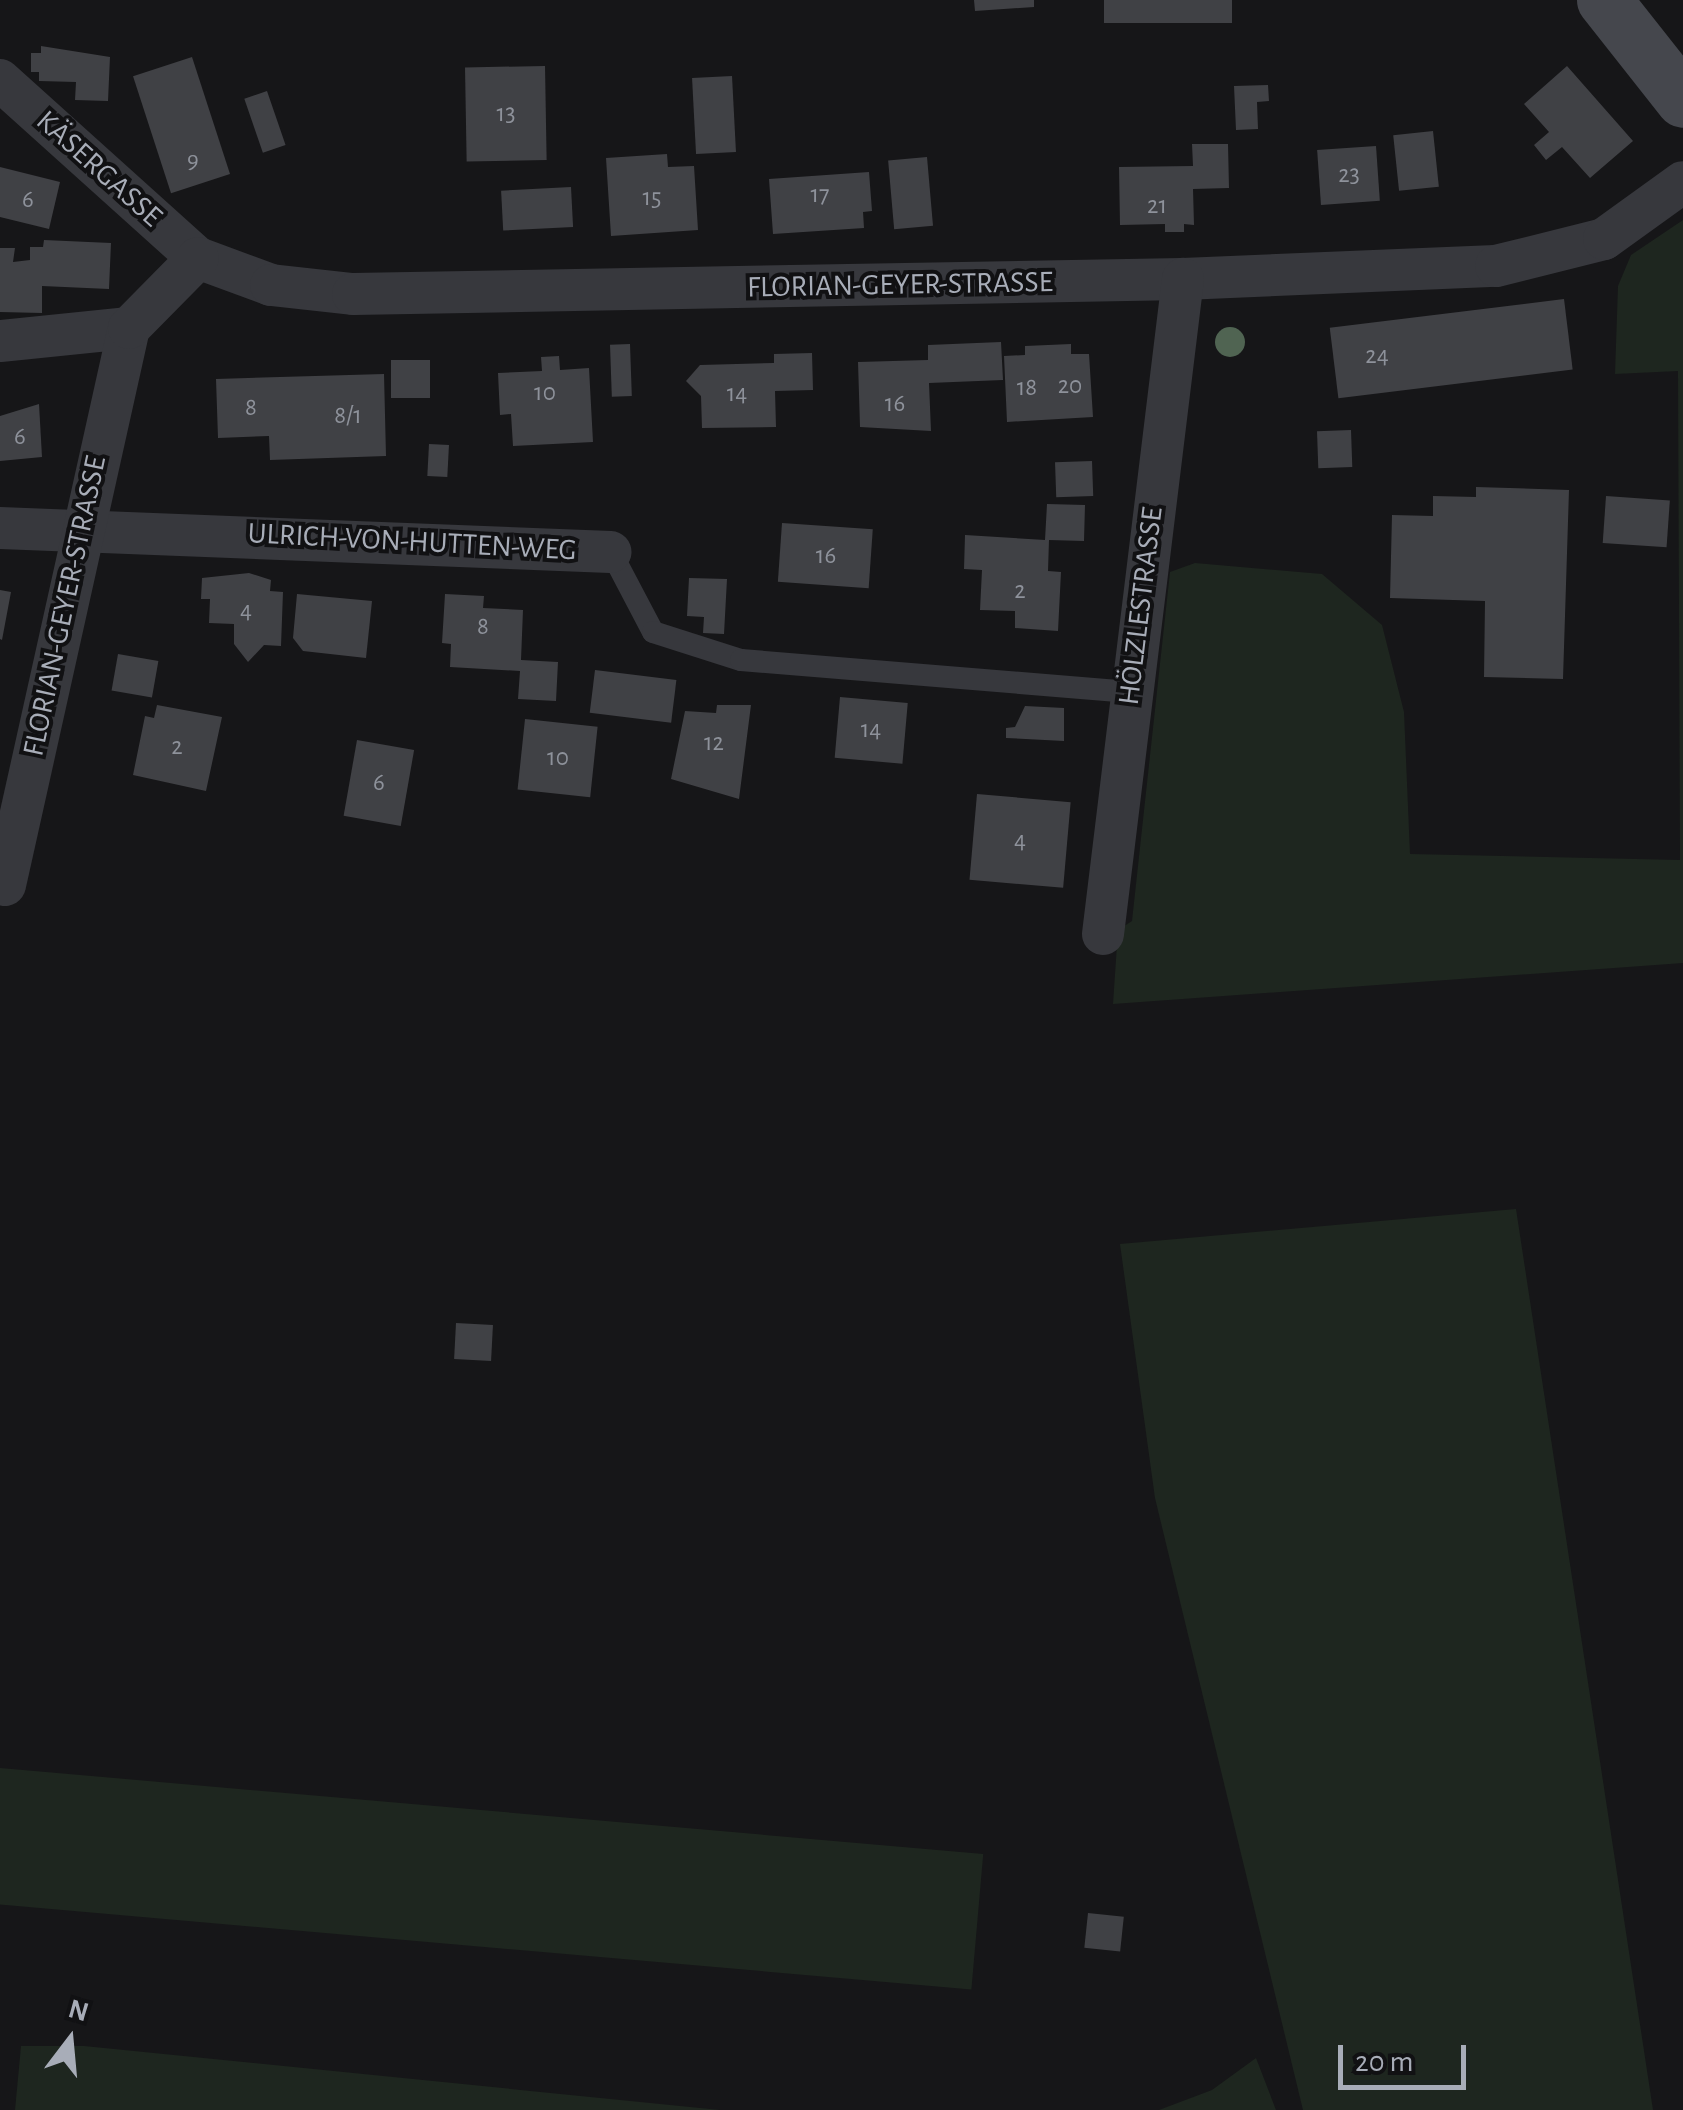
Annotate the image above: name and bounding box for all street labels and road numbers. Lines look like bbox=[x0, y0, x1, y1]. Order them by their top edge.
street label: KÄSERGASSE bbox=[29, 103, 169, 235]
street label: FLORIAN-GEYER-STRASSE bbox=[747, 264, 1053, 306]
street label: FLORIAN-GEYER-STRASSE bbox=[16, 453, 114, 759]
street label: HÖLZLESTRASSE bbox=[1111, 505, 1171, 707]
street label: ULRICH-VON-HUTTEN-WEG bbox=[247, 515, 577, 569]

